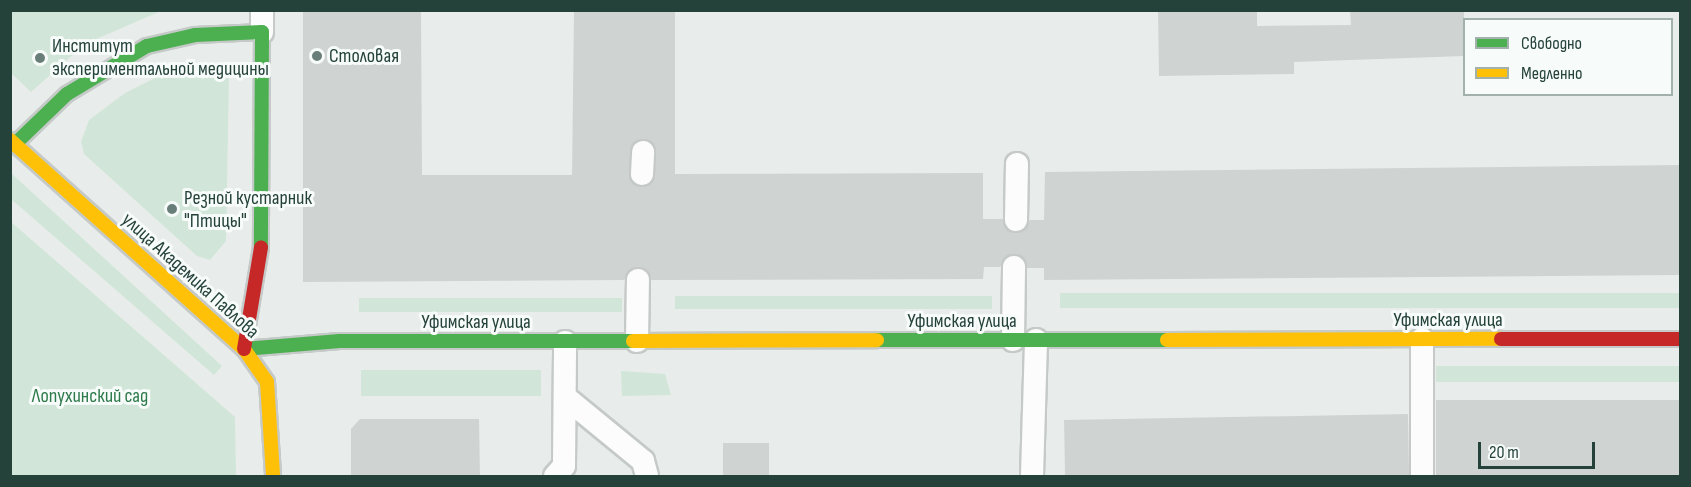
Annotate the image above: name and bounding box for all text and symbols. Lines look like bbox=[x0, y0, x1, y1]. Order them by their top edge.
legend bbox=[1463, 18, 1673, 96]
text: Свободно bbox=[1521, 33, 1582, 54]
place label: Институт экспериментальной медицины bbox=[52, 34, 269, 81]
place label: Столовая bbox=[329, 44, 399, 68]
marker: Столовая bbox=[310, 49, 324, 63]
marker: Институт экспериментальной медицины bbox=[33, 51, 47, 65]
text: Медленно bbox=[1521, 63, 1583, 84]
place label: Резной кустарник "Птицы" bbox=[184, 186, 312, 233]
marker: Резной кустарник "Птицы" bbox=[165, 202, 179, 216]
street label: улица Академика Павлова bbox=[116, 208, 264, 344]
street label: Уфимская улица bbox=[1393, 308, 1503, 332]
street label: Уфимская улица bbox=[907, 309, 1017, 333]
street label: Уфимская улица bbox=[421, 310, 531, 334]
park label: Лопухинский сад bbox=[32, 384, 148, 408]
scale bar bbox=[1481, 430, 1598, 468]
text: 20 m bbox=[1489, 442, 1519, 463]

